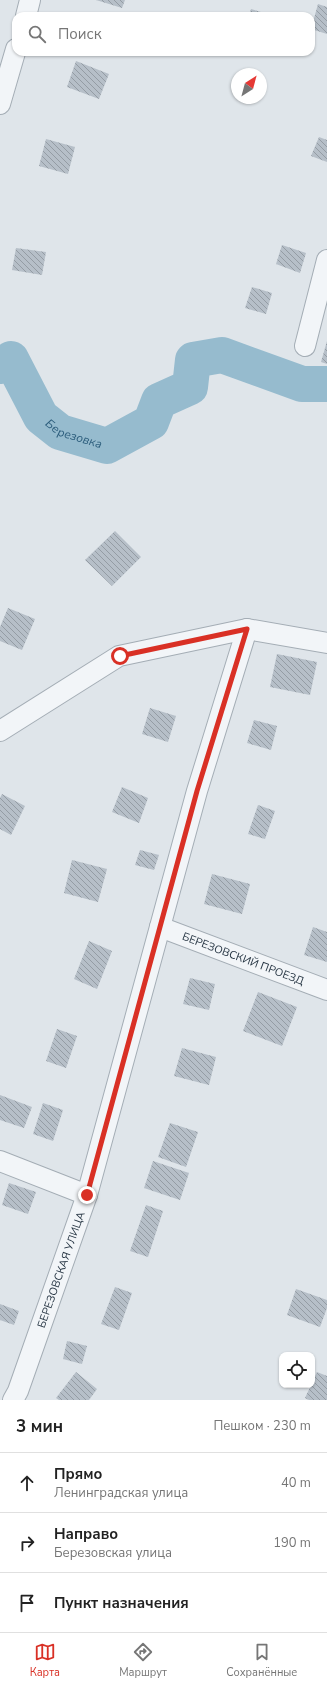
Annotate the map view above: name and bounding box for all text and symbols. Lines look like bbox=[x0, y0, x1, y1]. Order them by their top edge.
search box bbox=[12, 12, 315, 56]
icon: search bbox=[26, 23, 48, 45]
text: Поиск bbox=[58, 24, 102, 44]
north arrow bbox=[231, 68, 267, 104]
water label: Березовка bbox=[42, 415, 104, 452]
route start bbox=[111, 647, 129, 665]
street label: БЕРЕЗОВСКИЙ ПРОЕЗД bbox=[180, 929, 307, 989]
route end bbox=[78, 1186, 96, 1204]
street label: БЕРЕЗОВСКАЯ УЛИЦА bbox=[34, 1209, 89, 1330]
map controls bbox=[279, 1352, 315, 1388]
button: locate bbox=[279, 1352, 315, 1388]
text: 3 мин bbox=[16, 1415, 63, 1438]
text: Пешком · 230 m bbox=[213, 1417, 311, 1435]
text: Прямо bbox=[54, 1464, 102, 1484]
icon: ahead bbox=[16, 1472, 38, 1494]
text: 40 m bbox=[281, 1474, 311, 1492]
text: Ленинградская улица bbox=[54, 1484, 188, 1502]
text: Направо bbox=[54, 1524, 118, 1544]
icon: right bbox=[16, 1532, 38, 1554]
text: 190 m bbox=[273, 1534, 311, 1552]
text: Березовская улица bbox=[54, 1544, 172, 1562]
icon: arrive bbox=[16, 1592, 38, 1614]
text: Пункт назначения bbox=[54, 1593, 189, 1613]
tab: Карта bbox=[30, 1641, 60, 1680]
tab: Маршрут bbox=[119, 1641, 167, 1680]
tab: Сохранённые bbox=[226, 1641, 297, 1680]

